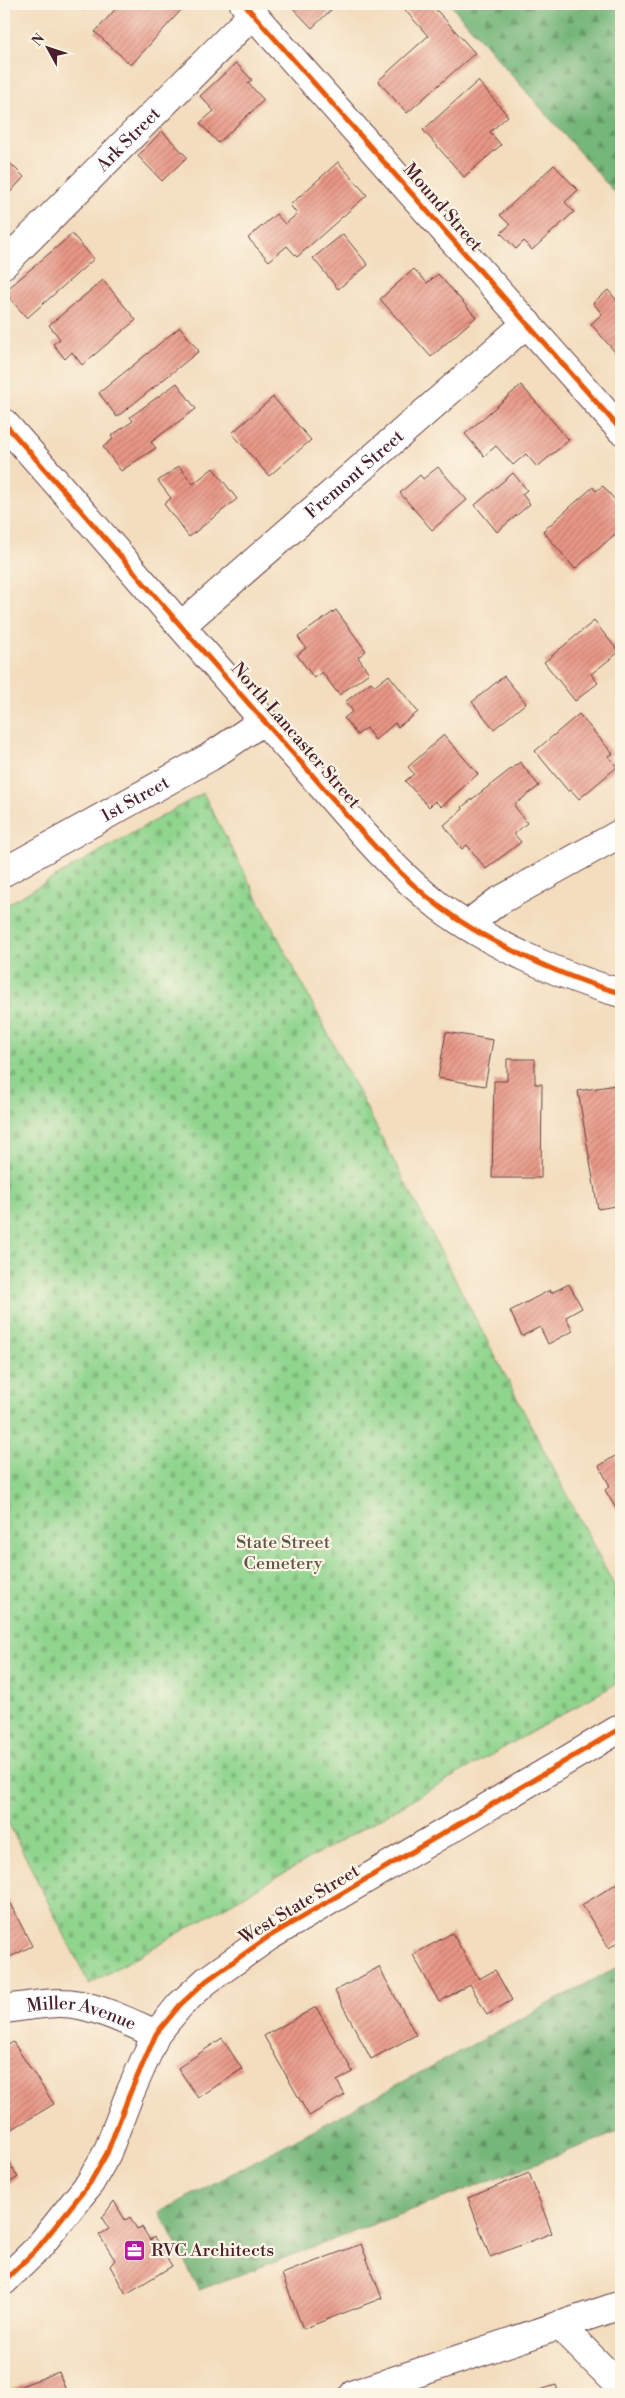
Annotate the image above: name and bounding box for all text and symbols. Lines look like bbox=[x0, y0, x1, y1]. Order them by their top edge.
north arrow bbox=[22, 22, 72, 72]
text: N bbox=[28, 30, 49, 50]
street label: Ark Street bbox=[91, 102, 166, 178]
street label: Mound Street bbox=[398, 158, 488, 257]
street label: Fremont Street bbox=[300, 425, 409, 524]
street label: North Lancaster Street bbox=[226, 657, 366, 814]
street label: 1st Street bbox=[97, 771, 174, 828]
park label: State Street Cemetery bbox=[236, 1531, 331, 1575]
street label: West State Street bbox=[234, 1859, 364, 1950]
street label: Miller Avenue bbox=[25, 1992, 140, 2036]
office icon: RVC Architects bbox=[123, 2238, 147, 2262]
place label: RVC Architects bbox=[151, 2239, 274, 2262]

